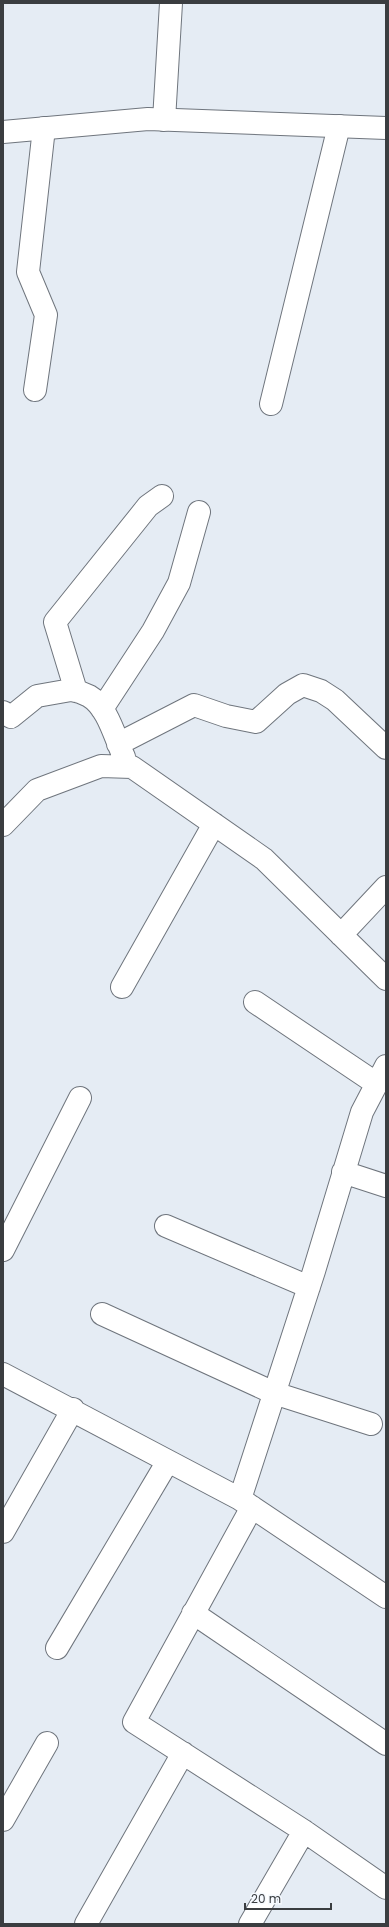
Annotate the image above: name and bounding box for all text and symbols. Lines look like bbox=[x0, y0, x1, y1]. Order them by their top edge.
scale bar bbox=[245, 1885, 331, 1911]
text: 20 m bbox=[251, 1890, 281, 1907]

